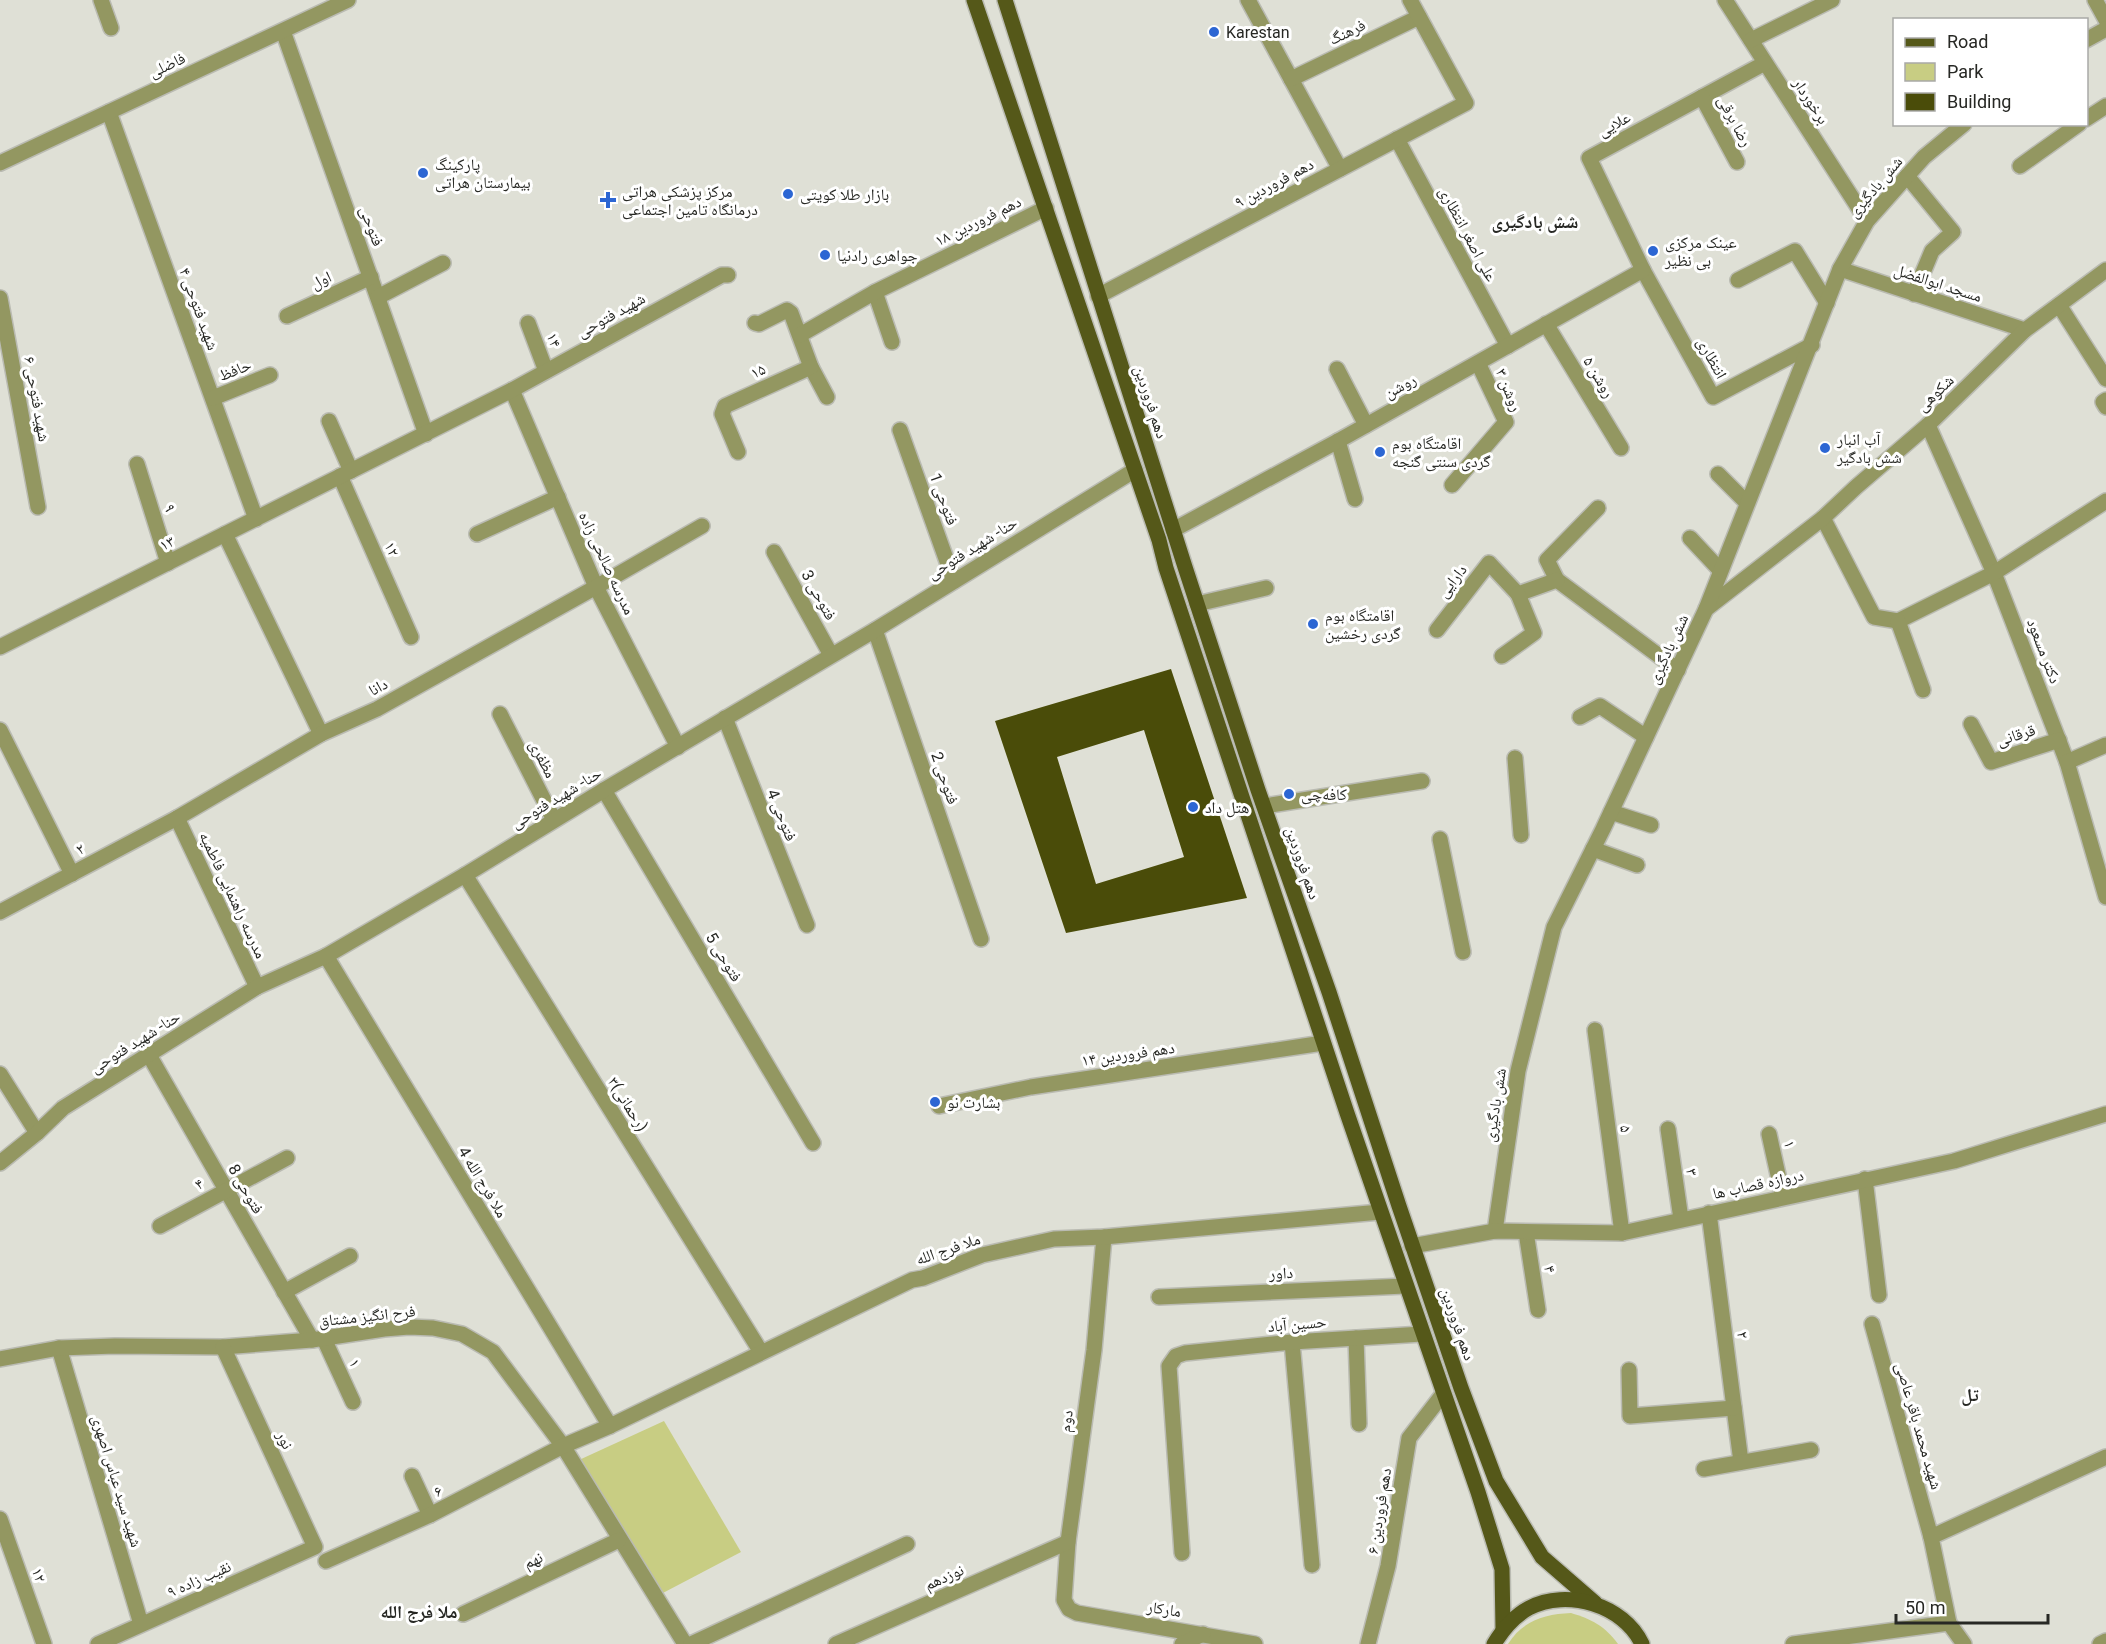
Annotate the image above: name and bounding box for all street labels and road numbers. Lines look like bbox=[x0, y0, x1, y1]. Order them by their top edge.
street label: فرهنگ bbox=[1326, 15, 1368, 49]
street label: فاضلی bbox=[146, 48, 189, 83]
street label: برخوردار bbox=[1789, 73, 1833, 128]
street label: رضا برقی bbox=[1713, 92, 1756, 150]
street label: علایی bbox=[1594, 108, 1634, 141]
street label: شش بادگیری bbox=[1844, 152, 1907, 222]
street label: دهم فروردین ۹ bbox=[1231, 154, 1317, 213]
street label: علی اصغر انتظاری bbox=[1434, 183, 1501, 285]
street label: دهم فروردین ۱۸ bbox=[932, 192, 1025, 251]
street label: فتوحی bbox=[355, 203, 388, 249]
street label: مسجد ابوالفضل bbox=[1891, 260, 1984, 307]
street label: شهید فتوحی ۴ bbox=[174, 265, 223, 353]
street label: اول bbox=[308, 267, 335, 294]
street label: شهید فتوحی bbox=[574, 288, 649, 342]
street label: ۱۴ bbox=[543, 330, 565, 350]
street label: انتظاری bbox=[1692, 334, 1731, 382]
street label: روشن ۵ bbox=[1578, 353, 1619, 402]
street label: شهید فتوحی ۶ bbox=[19, 355, 54, 443]
street label: حافظ bbox=[216, 355, 254, 385]
street label: ۱۵ bbox=[747, 359, 769, 383]
street label: دهم فروردین bbox=[1129, 363, 1172, 441]
street label: روشن ۳ bbox=[1491, 366, 1526, 415]
street label: روشن bbox=[1381, 370, 1420, 403]
street label: شکوهی bbox=[1912, 371, 1958, 416]
street label: فتوحی 1 bbox=[925, 470, 962, 528]
street label: ۹ bbox=[160, 502, 180, 514]
street label: مدرسه صالحی زاده bbox=[574, 508, 639, 618]
street label: حنا- شهید فتوحی bbox=[924, 513, 1021, 584]
street label: ۱۳ bbox=[156, 531, 178, 555]
street label: ۱۲ bbox=[380, 539, 404, 559]
street label: دارایی bbox=[1433, 561, 1472, 602]
street label: فتوحی 3 bbox=[797, 567, 840, 624]
street label: شش بادگیری bbox=[1644, 611, 1693, 687]
street label: دکتر مسعود bbox=[2023, 616, 2065, 686]
street label: دانا bbox=[365, 674, 391, 700]
street label: قرقانی bbox=[1994, 720, 2038, 751]
street label: مظفری bbox=[525, 737, 561, 782]
street label: فتوحی 2 bbox=[926, 749, 963, 807]
street label: حنا- شهید فتوحی bbox=[507, 763, 605, 833]
street label: فتوحی 4 bbox=[762, 786, 801, 844]
street label: دهم فروردین bbox=[1281, 824, 1324, 902]
street label: مدرسه راهنمایی فاطمیه bbox=[194, 829, 271, 962]
street label: ۲ bbox=[72, 839, 88, 859]
street label: فتوحی 5 bbox=[701, 929, 746, 986]
street label: حنا- شهید فتوحی bbox=[87, 1007, 184, 1078]
street label: دهم فروردین ۱۴ bbox=[1080, 1038, 1176, 1071]
street label: شش بادگیری bbox=[1480, 1067, 1511, 1143]
street label: ۳(رحمانی) bbox=[603, 1073, 652, 1135]
street label: ۵ bbox=[1616, 1124, 1636, 1134]
street label: ۱ bbox=[1780, 1139, 1800, 1149]
street label: 4 ملا فرج الله bbox=[453, 1143, 512, 1222]
street label: فتوحی 8 bbox=[223, 1161, 268, 1218]
street label: دروازه قصاب ها bbox=[1711, 1165, 1805, 1203]
street label: ۳ bbox=[1682, 1167, 1702, 1177]
street label: ۴ bbox=[191, 1174, 207, 1194]
street label: ملا فرج الله bbox=[913, 1229, 983, 1270]
street label: داور bbox=[1267, 1263, 1294, 1283]
street label: ۴ bbox=[1540, 1264, 1560, 1274]
street label: دهم فروردین bbox=[1436, 1285, 1479, 1363]
street label: فرح انگیز مشتاق bbox=[318, 1301, 416, 1332]
street label: حسین آباد bbox=[1267, 1312, 1327, 1337]
street label: ۲ bbox=[1733, 1330, 1753, 1340]
street label: ۱ bbox=[345, 1356, 365, 1370]
street label: شهید محمد باقر عاصی bbox=[1891, 1360, 1946, 1492]
street label: دوم bbox=[1055, 1409, 1078, 1433]
street label: شهید سید عباس اصهری bbox=[87, 1412, 146, 1550]
street label: نور bbox=[272, 1427, 297, 1452]
street label: دهم فروردین ۶ bbox=[1363, 1467, 1396, 1555]
street label: ۶ bbox=[430, 1481, 446, 1501]
street label: نهم bbox=[520, 1547, 546, 1574]
street label: نقیب زاده ۹ bbox=[164, 1557, 234, 1601]
street label: نوزدهم bbox=[921, 1560, 967, 1595]
street label: ۱۲ bbox=[28, 1565, 50, 1585]
street label: مارکار bbox=[1145, 1597, 1182, 1621]

